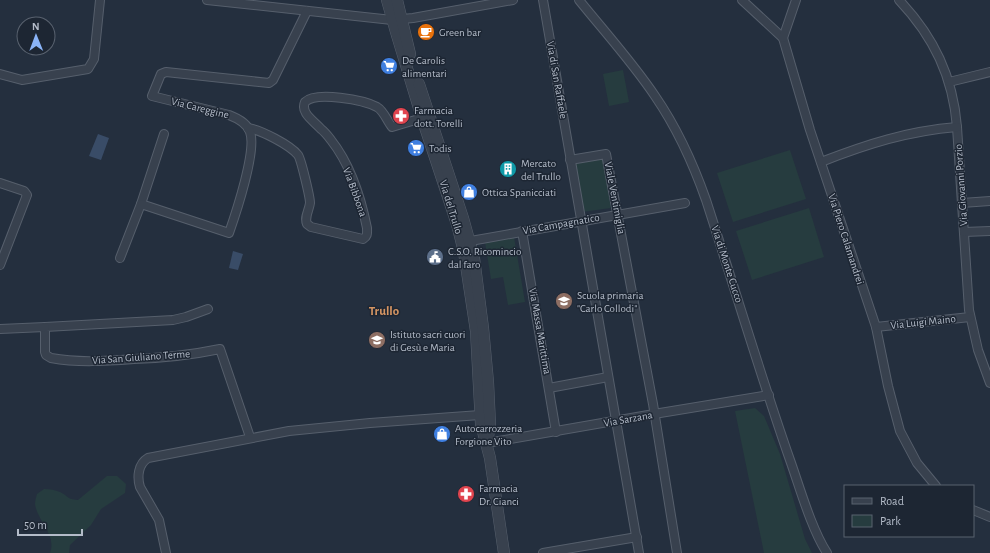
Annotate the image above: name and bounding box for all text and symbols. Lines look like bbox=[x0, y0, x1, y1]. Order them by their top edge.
north arrow bbox=[16, 16, 56, 56]
text: N bbox=[32, 21, 40, 32]
cafe icon: Green bar bbox=[416, 22, 436, 42]
place label: Green bar bbox=[439, 27, 481, 38]
street label: Via di San Raffaele bbox=[545, 40, 569, 120]
place label: De Carolis alimentari bbox=[402, 55, 447, 79]
supermarket icon: De Carolis alimentari bbox=[379, 56, 399, 76]
street label: Via Careggine bbox=[170, 96, 230, 120]
place label: Farmacia dott. Torelli bbox=[414, 105, 463, 129]
pharmacy icon: Farmacia dott. Torelli bbox=[391, 106, 411, 126]
supermarket icon: Todis bbox=[406, 138, 426, 158]
place label: Todis bbox=[429, 143, 452, 154]
street label: Via Giovanni Porzio bbox=[953, 144, 969, 226]
place label: Mercato del Trullo bbox=[521, 158, 561, 182]
building icon: Mercato del Trullo bbox=[498, 159, 518, 179]
street label: Viale Ventimiglia bbox=[603, 161, 627, 235]
street label: Via Bibbona bbox=[341, 166, 369, 218]
street label: Via del Trullo bbox=[438, 179, 464, 235]
shop icon: Ottica Spanicciati bbox=[459, 182, 479, 202]
place label: Ottica Spanicciati bbox=[482, 187, 556, 198]
street label: Via Piero Calamandrei bbox=[826, 192, 866, 286]
street label: Via Campagnatico bbox=[522, 212, 600, 236]
street label: Via di Monte Cucco bbox=[709, 224, 745, 304]
place label: C.S.O. Ricomincio dal faro bbox=[448, 246, 521, 270]
public building icon: C.S.O. Ricomincio dal faro bbox=[425, 247, 445, 267]
street label: Via Massa Marittima bbox=[527, 287, 553, 375]
place label: Scuola primaria "Carlo Collodi" bbox=[577, 290, 644, 314]
school or university icon: Scuola primaria "Carlo Collodi" bbox=[554, 291, 574, 311]
district label: Trullo bbox=[369, 305, 400, 318]
street label: Via Luigi Maino bbox=[890, 313, 956, 331]
place label: Istituto sacri cuori di Gesù e Maria bbox=[390, 329, 465, 353]
school or university icon: Istituto sacri cuori di Gesù e Maria bbox=[367, 330, 387, 350]
street label: Via San Giuliano Terme bbox=[91, 348, 191, 366]
street label: Via Sarzana bbox=[603, 409, 653, 429]
place label: Autocarrozzeria Forgione Vito bbox=[455, 423, 522, 447]
shop icon: Autocarrozzeria Forgione Vito bbox=[432, 424, 452, 444]
place label: Farmacia Dr. Cianci bbox=[479, 483, 519, 507]
pharmacy icon: Farmacia Dr. Cianci bbox=[456, 484, 476, 504]
legend bbox=[844, 485, 974, 537]
text: Road bbox=[880, 495, 904, 507]
scale bar bbox=[18, 511, 82, 537]
text: Park bbox=[880, 515, 901, 527]
text: 50 m bbox=[24, 519, 47, 531]

